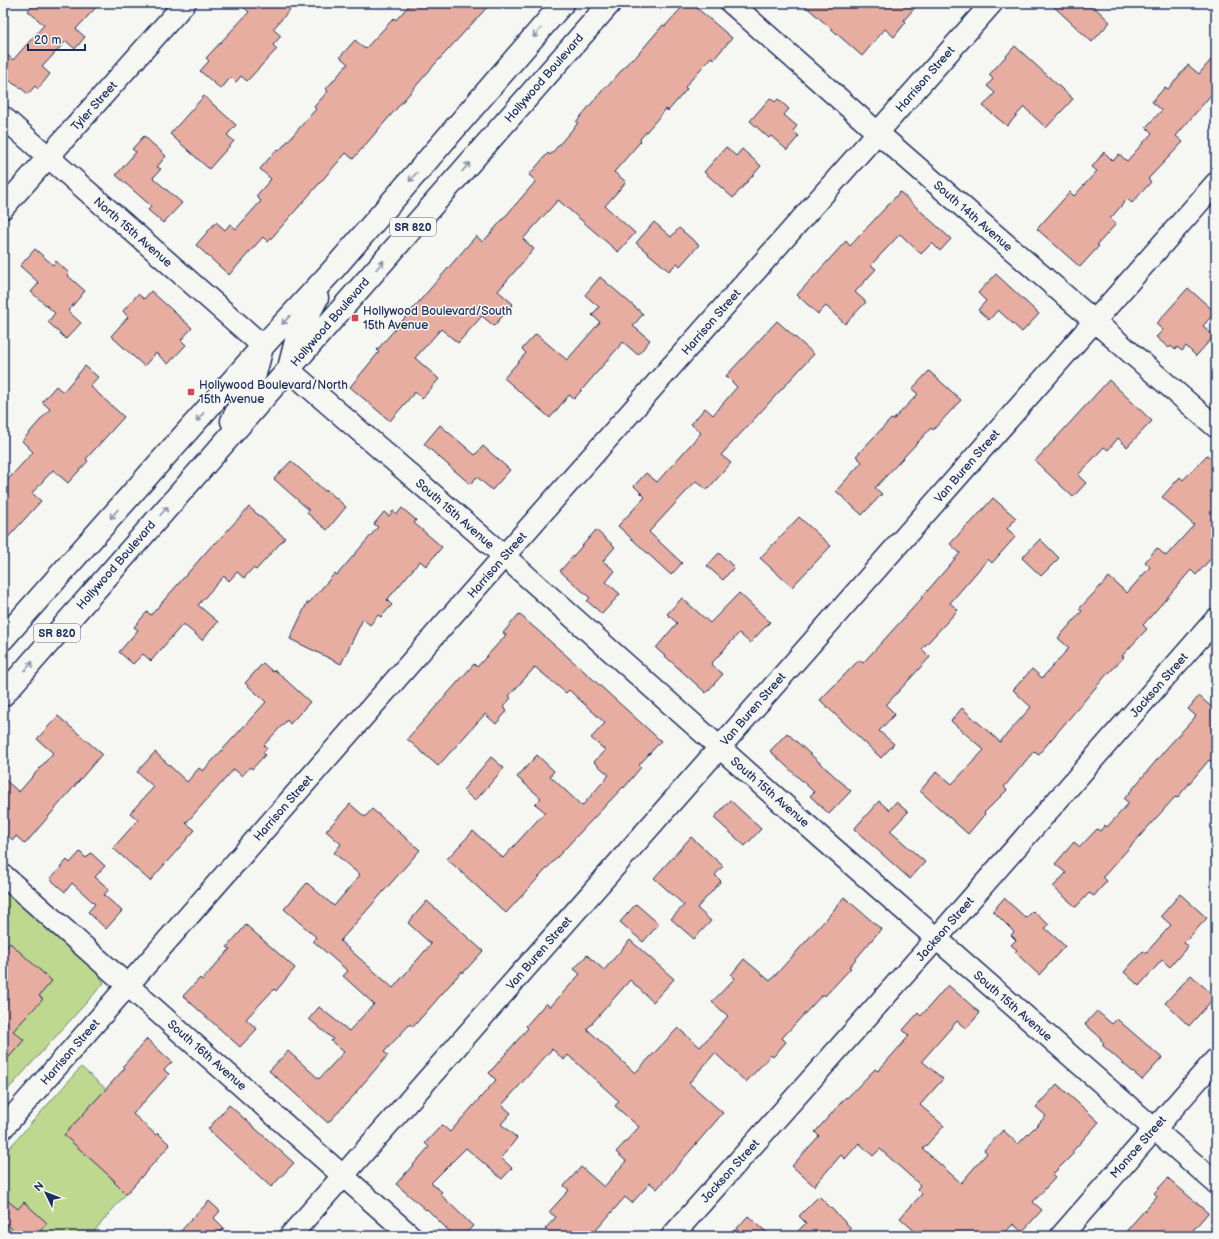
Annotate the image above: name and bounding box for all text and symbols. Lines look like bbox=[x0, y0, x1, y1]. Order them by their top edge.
scale bar bbox=[28, 26, 85, 52]
one-way arrow bbox=[533, 27, 542, 38]
street label: Hollywood Boulevard bbox=[502, 31, 587, 126]
text: 20 m bbox=[34, 33, 61, 48]
street label: Harrison Street bbox=[893, 43, 958, 115]
street label: Tyler Street bbox=[68, 78, 121, 134]
one-way arrow bbox=[461, 162, 470, 172]
one-way arrow bbox=[409, 171, 418, 181]
street label: South 14th Avenue bbox=[930, 178, 1015, 255]
street label: North 15th Avenue bbox=[90, 194, 175, 271]
road number: SR 820 bbox=[390, 218, 436, 236]
one-way arrow bbox=[375, 260, 384, 270]
street label: Hollywood Boulevard bbox=[288, 275, 373, 370]
street label: Harrison Street bbox=[679, 286, 744, 358]
place label: Hollywood Boulevard/South 15th Avenue bbox=[363, 304, 512, 333]
marker: Hollywood Boulevard/South 15th Avenue bbox=[350, 313, 360, 323]
one-way arrow bbox=[282, 315, 291, 325]
place label: Hollywood Boulevard/North 15th Avenue bbox=[199, 378, 348, 407]
marker: Hollywood Boulevard/North 15th Avenue bbox=[186, 387, 196, 397]
one-way arrow bbox=[195, 411, 204, 422]
street label: Van Buren Street bbox=[931, 426, 1003, 506]
street label: South 15th Avenue bbox=[412, 476, 497, 553]
one-way arrow bbox=[160, 505, 169, 516]
one-way arrow bbox=[109, 509, 118, 519]
street label: Hollywood Boulevard bbox=[74, 518, 159, 613]
street label: Harrison Street bbox=[465, 529, 530, 601]
road number: SR 820 bbox=[34, 624, 80, 642]
street label: Jackson Street bbox=[1127, 650, 1192, 721]
one-way arrow bbox=[24, 661, 33, 671]
street label: Van Buren Street bbox=[717, 669, 789, 749]
street label: South 15th Avenue bbox=[727, 754, 812, 831]
street label: Harrison Street bbox=[251, 772, 316, 844]
street label: Jackson Street bbox=[913, 894, 978, 965]
street label: Van Buren Street bbox=[503, 913, 575, 993]
street label: South 15th Avenue bbox=[970, 968, 1055, 1045]
street label: Harrison Street bbox=[38, 1016, 103, 1088]
street label: South 16th Avenue bbox=[164, 1017, 249, 1094]
street label: Monroe Street bbox=[1107, 1113, 1170, 1182]
street label: Jackson Street bbox=[698, 1136, 763, 1206]
north arrow bbox=[26, 1173, 66, 1213]
text: N bbox=[31, 1179, 47, 1194]

